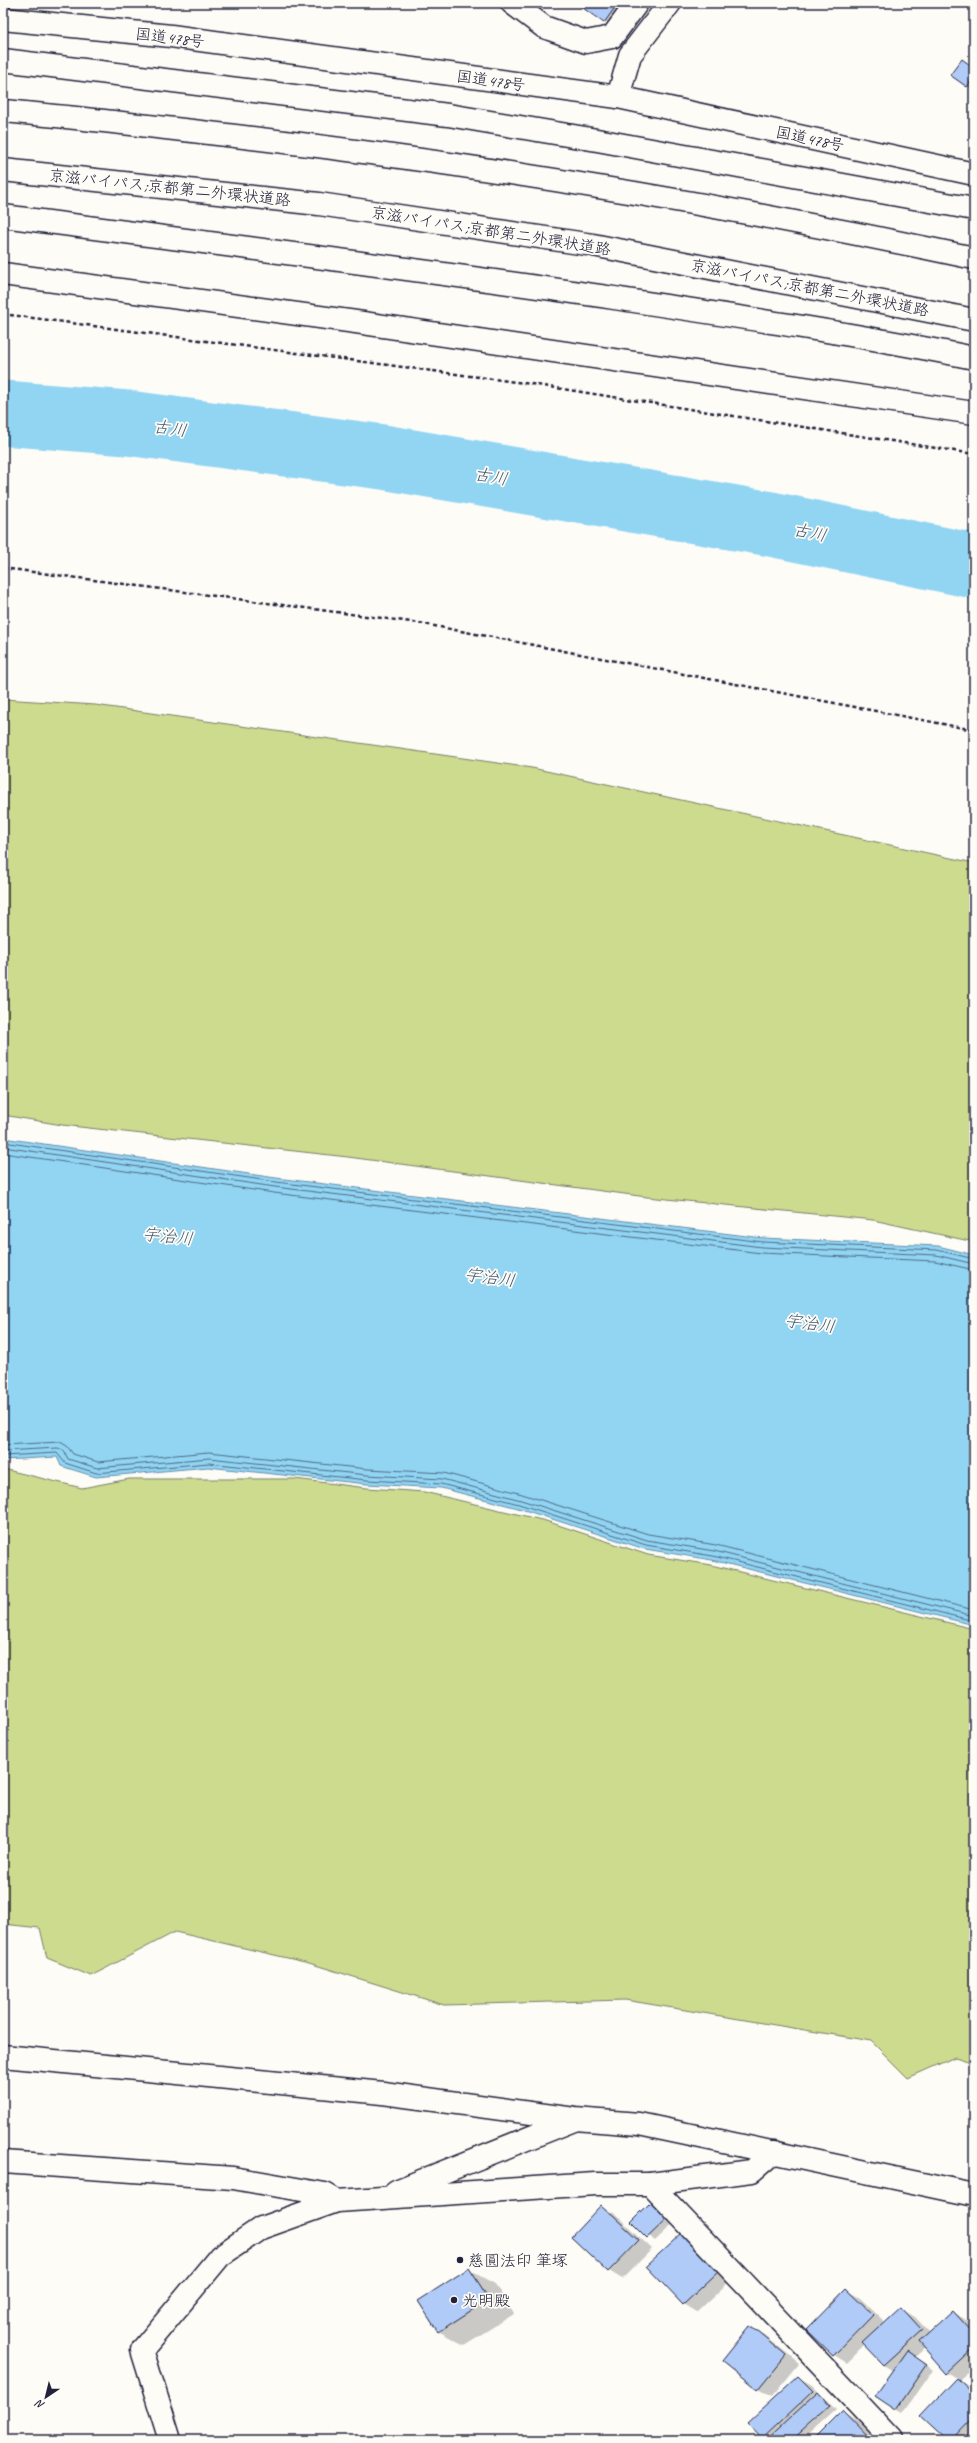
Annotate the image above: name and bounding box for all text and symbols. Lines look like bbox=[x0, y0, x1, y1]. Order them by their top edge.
street label: 国道478号 bbox=[134, 24, 206, 52]
street label: 国道478号 bbox=[455, 66, 527, 96]
street label: 国道478号 bbox=[774, 122, 846, 156]
street label: 京滋バイパス;京都第二外環状道路 bbox=[48, 165, 292, 211]
street label: 京滋バイパス;京都第二外環状道路 bbox=[369, 202, 612, 260]
street label: 京滋バイパス;京都第二外環状道路 bbox=[689, 255, 931, 321]
water label: 古川 bbox=[152, 416, 188, 441]
water label: 古川 bbox=[472, 463, 509, 490]
water label: 古川 bbox=[791, 519, 829, 546]
water label: 宇治川 bbox=[141, 1223, 194, 1250]
water label: 宇治川 bbox=[463, 1264, 517, 1291]
water label: 宇治川 bbox=[783, 1310, 837, 1337]
place label: 慈圓法印 筆塚 bbox=[468, 2251, 568, 2271]
marker: 慈圓法印 筆塚 bbox=[455, 2255, 465, 2265]
place label: 光明殿 bbox=[462, 2291, 510, 2311]
marker: 光明殿 bbox=[449, 2295, 459, 2305]
north arrow bbox=[26, 2377, 66, 2417]
text: N bbox=[32, 2396, 47, 2413]

